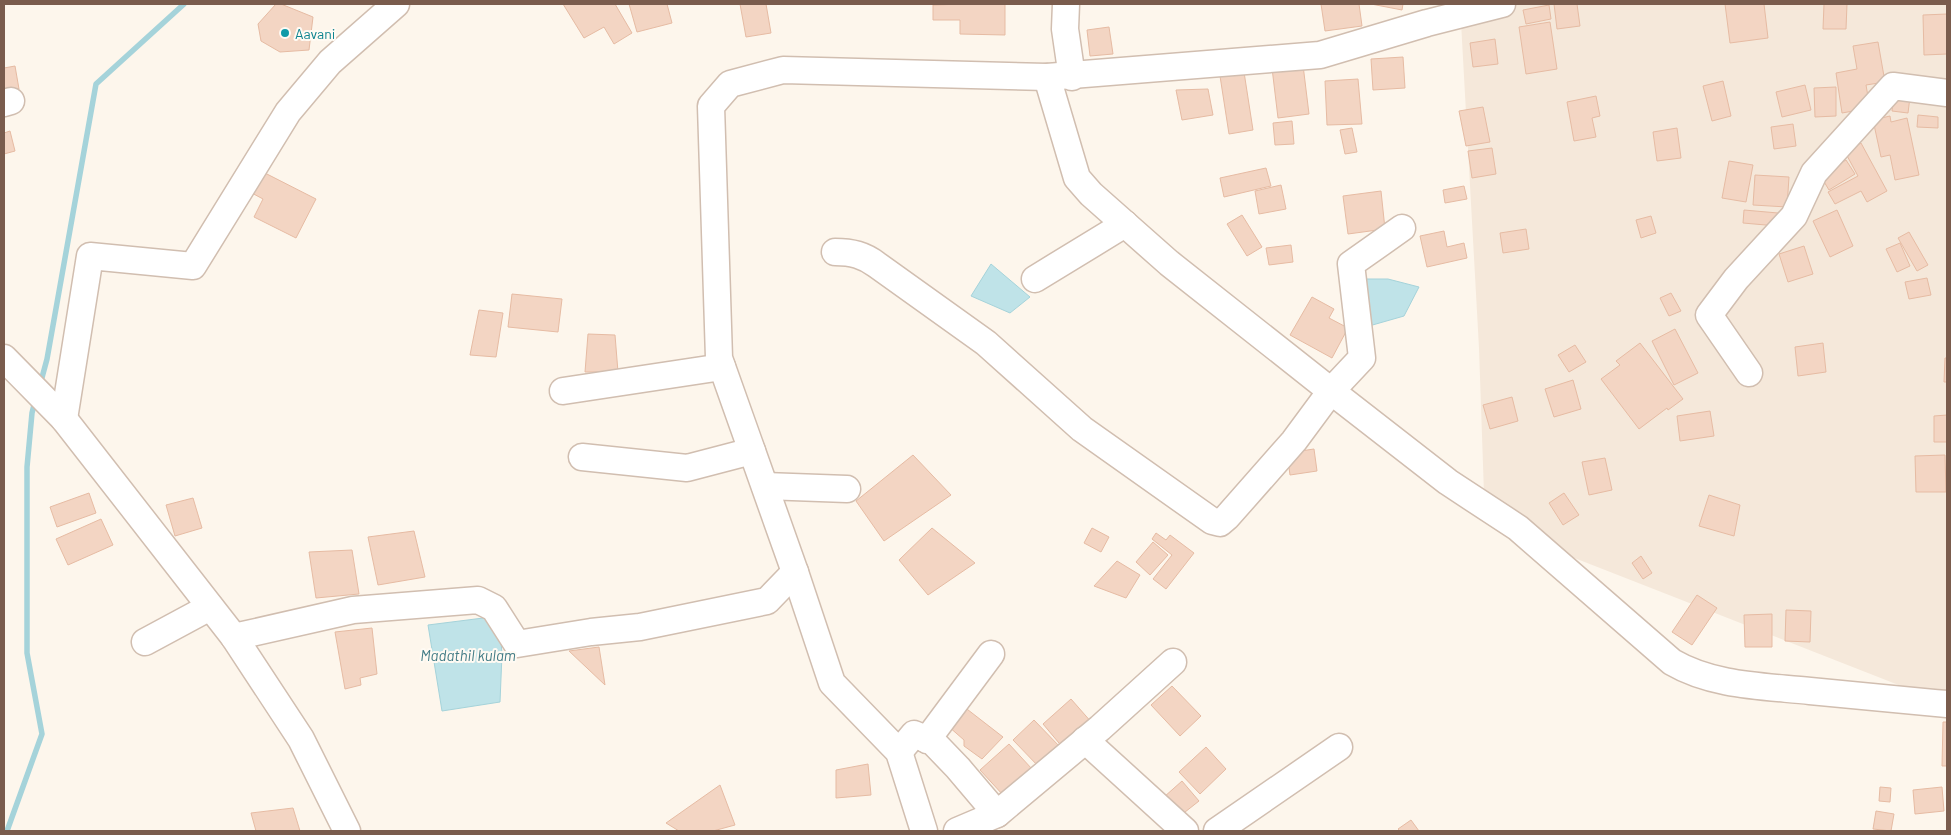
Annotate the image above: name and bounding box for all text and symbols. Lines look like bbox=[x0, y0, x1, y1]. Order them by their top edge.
place label: Aavani bbox=[295, 25, 335, 42]
marker: Aavani bbox=[279, 27, 291, 39]
water label: Madathil kulam bbox=[420, 646, 516, 664]

